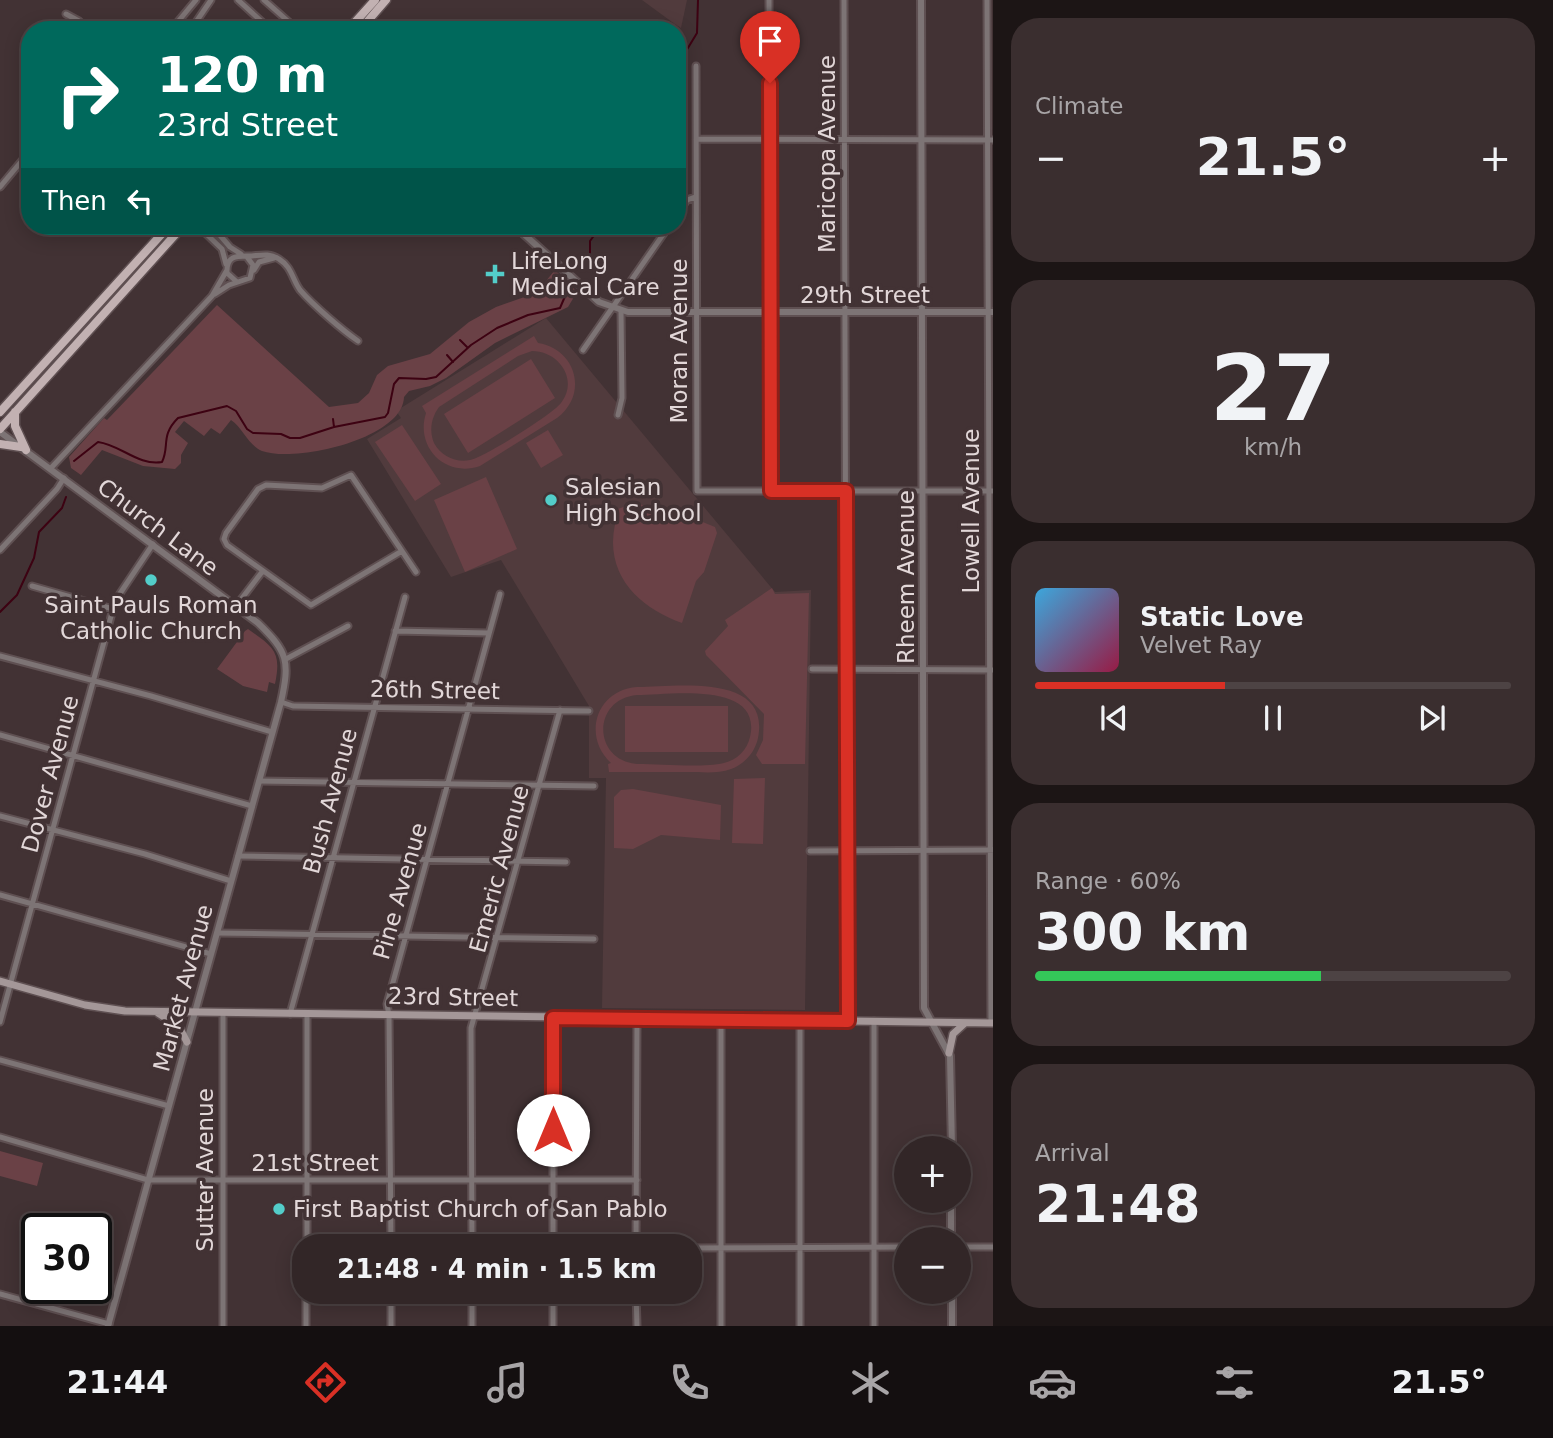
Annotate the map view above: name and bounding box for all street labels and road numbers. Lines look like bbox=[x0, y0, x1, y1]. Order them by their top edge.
street label: Maricopa Avenue bbox=[814, 55, 840, 253]
street label: Moran Avenue bbox=[666, 259, 692, 423]
street label: 29th Street bbox=[800, 282, 930, 308]
street label: Lowell Avenue bbox=[958, 429, 984, 594]
street label: Church Lane bbox=[93, 473, 223, 581]
street label: Rheem Avenue bbox=[893, 490, 919, 664]
street label: 26th Street bbox=[370, 676, 500, 704]
street label: Dover Avenue bbox=[17, 693, 83, 855]
street label: Bush Avenue bbox=[298, 725, 362, 877]
street label: Emeric Avenue bbox=[464, 782, 534, 956]
street label: Pine Avenue bbox=[368, 820, 432, 962]
street label: Market Avenue bbox=[148, 902, 218, 1074]
street label: 23rd Street bbox=[388, 983, 518, 1011]
street label: Sutter Avenue bbox=[192, 1088, 218, 1252]
street label: 21st Street bbox=[251, 1150, 379, 1176]

